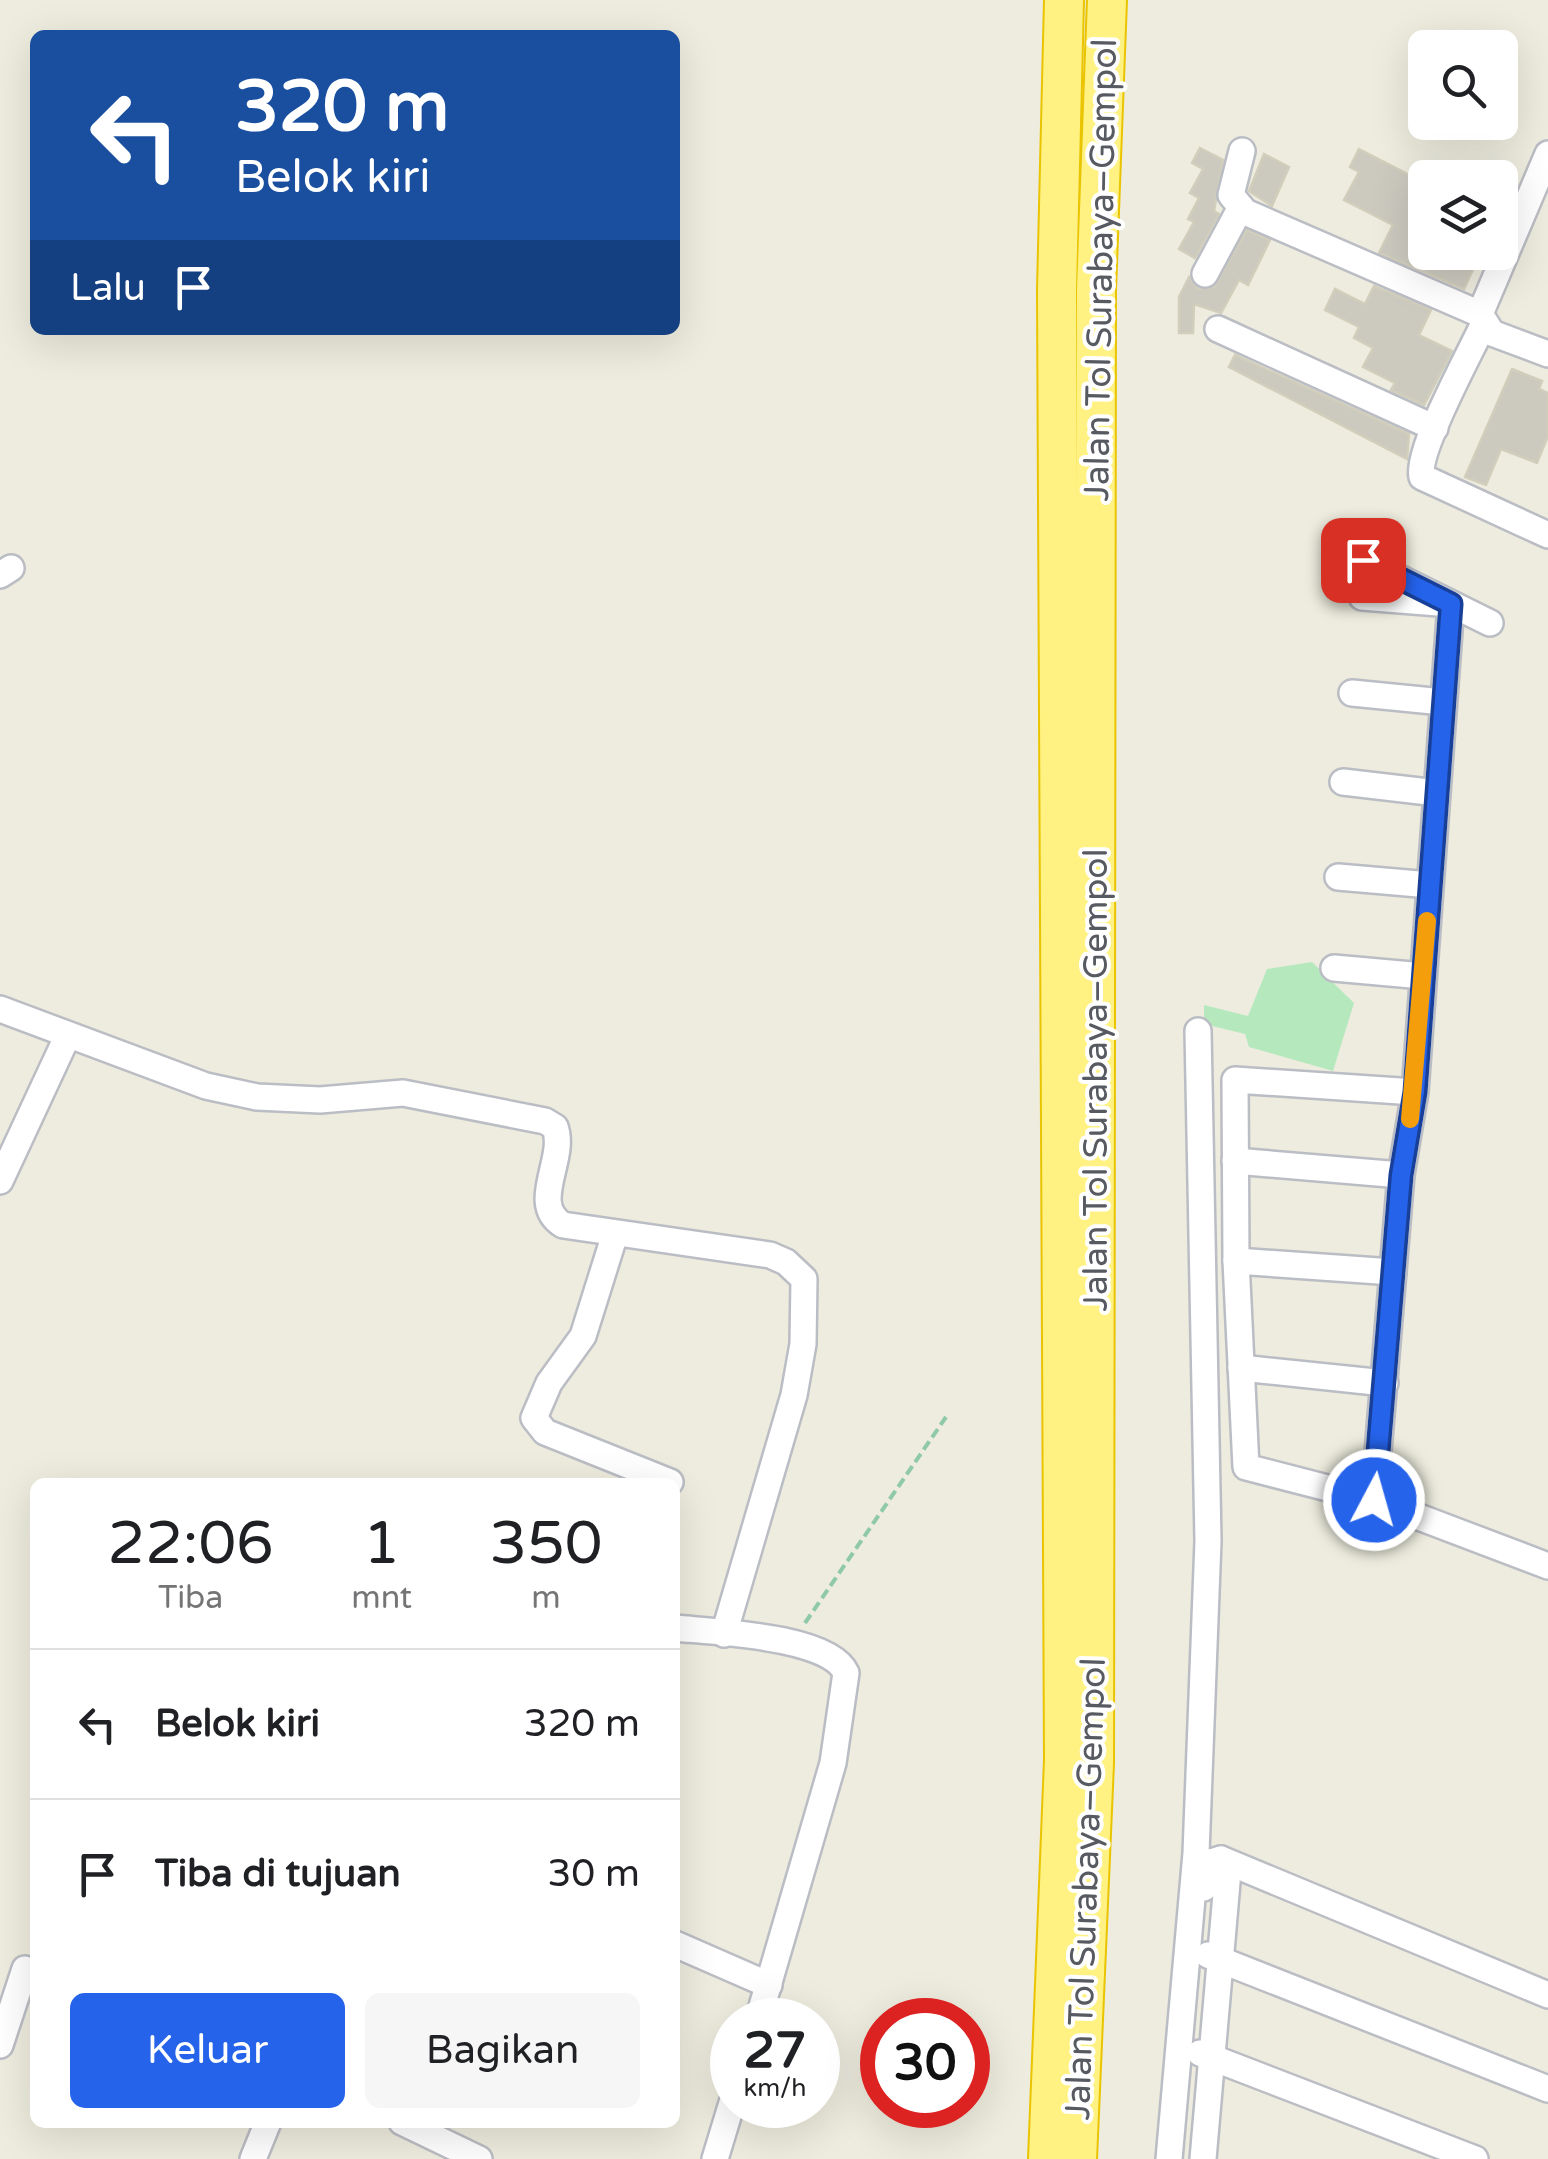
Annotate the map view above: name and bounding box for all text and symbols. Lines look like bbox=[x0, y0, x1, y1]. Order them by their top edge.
map controls bbox=[1408, 30, 1518, 270]
button: search bbox=[1408, 30, 1518, 140]
street label: Jalan Tol Surabaya–Gempol bbox=[1076, 38, 1126, 502]
text: 320 m bbox=[235, 66, 449, 150]
icon: left bbox=[70, 70, 200, 200]
text: Belok kiri bbox=[235, 151, 430, 205]
button: layers bbox=[1408, 160, 1518, 270]
icon: arrive bbox=[166, 260, 221, 315]
text: Lalu bbox=[70, 265, 146, 311]
pin bbox=[1321, 518, 1406, 603]
icon: arrive bbox=[1336, 533, 1391, 588]
street label: Jalan Tol Surabaya–Gempol bbox=[1075, 849, 1117, 1311]
position arrow bbox=[1322, 1448, 1426, 1552]
text: 22:06 bbox=[107, 1508, 274, 1580]
text: 1 bbox=[363, 1508, 400, 1580]
text: 350 bbox=[489, 1508, 603, 1580]
text: Tiba bbox=[158, 1579, 223, 1617]
text: mnt bbox=[351, 1579, 412, 1617]
text: m bbox=[531, 1579, 561, 1617]
street label: Jalan Tol Surabaya–Gempol bbox=[1057, 1657, 1115, 2121]
icon: left bbox=[70, 1697, 125, 1752]
text: Belok kiri bbox=[155, 1701, 320, 1747]
text: 320 m bbox=[524, 1701, 640, 1747]
icon: arrive bbox=[70, 1847, 125, 1902]
text: Tiba di tujuan bbox=[155, 1851, 401, 1897]
text: 30 m bbox=[548, 1851, 640, 1897]
button: Keluar bbox=[70, 1993, 345, 2108]
button: Bagikan bbox=[365, 1993, 640, 2108]
speed limit sign: 30 bbox=[860, 1998, 990, 2128]
text: 27 bbox=[744, 2021, 806, 2081]
text: km/h bbox=[744, 2073, 806, 2103]

